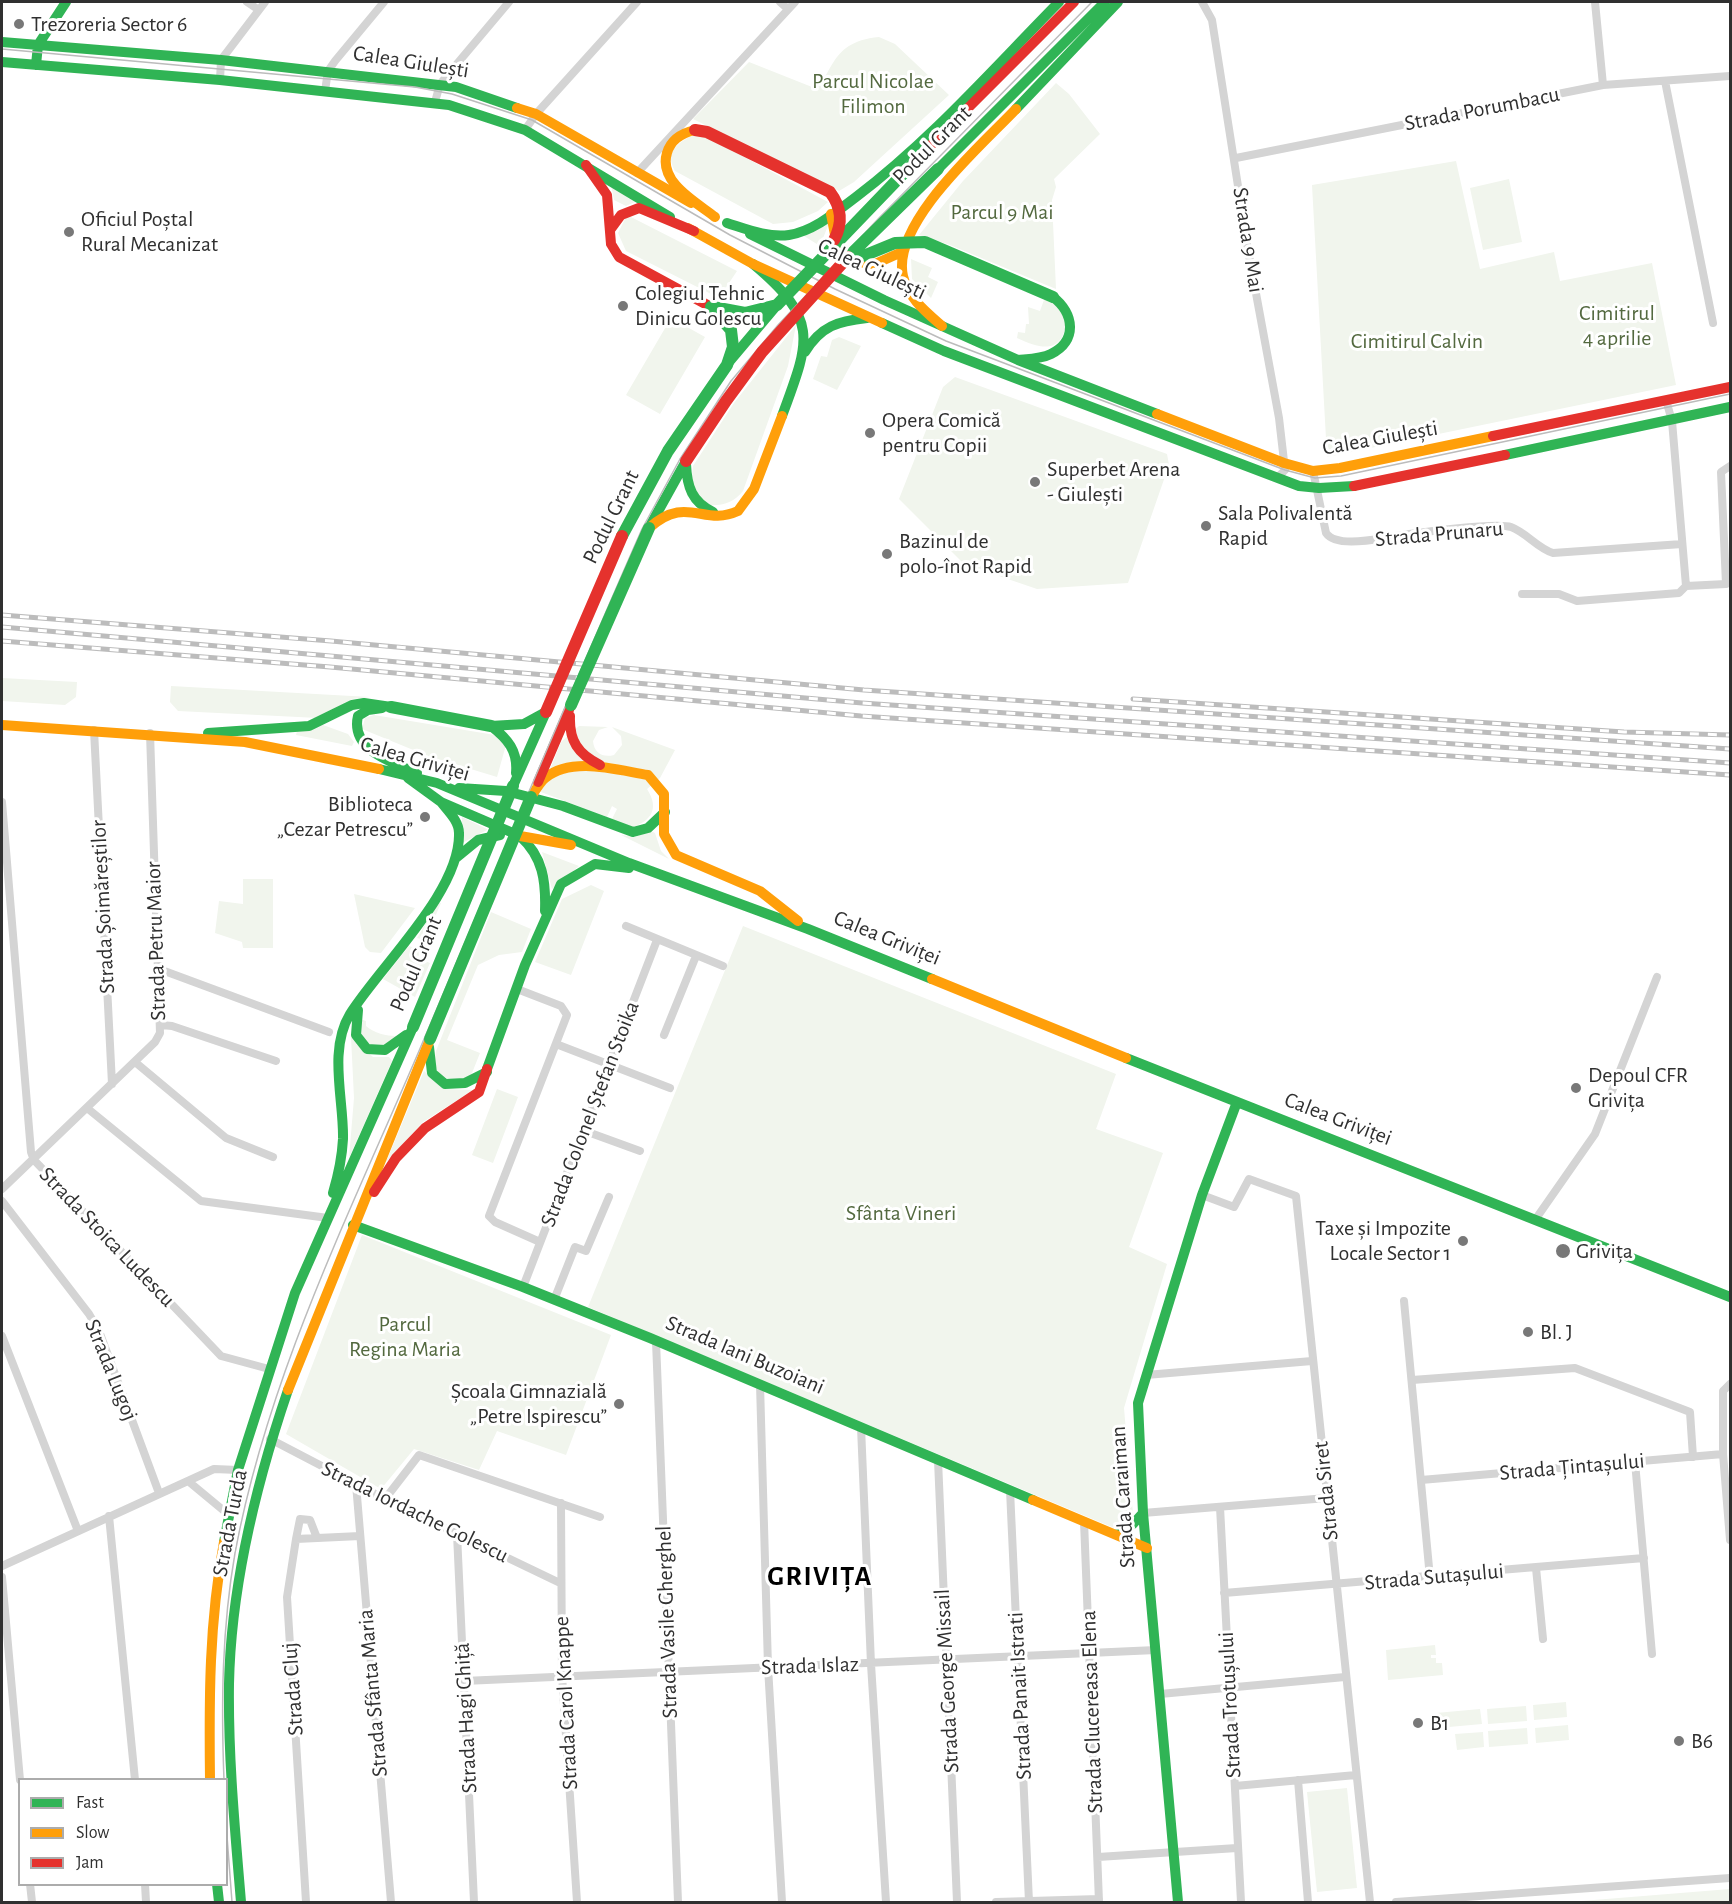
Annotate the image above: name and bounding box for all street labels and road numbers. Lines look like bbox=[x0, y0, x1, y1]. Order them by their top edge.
street label: Calea Giulești bbox=[351, 40, 471, 84]
street label: Strada Porumbacu bbox=[1402, 81, 1562, 137]
street label: Podul Grant bbox=[887, 100, 977, 190]
street label: Strada 9 Mai bbox=[1227, 185, 1269, 295]
street label: Calea Giulești bbox=[814, 232, 930, 306]
street label: Calea Giulești bbox=[1320, 415, 1440, 461]
street label: Podul Grant bbox=[577, 466, 645, 568]
street label: Strada Prunaru bbox=[1374, 515, 1504, 553]
street label: Calea Griviței bbox=[357, 731, 473, 787]
street label: Strada Șoimăreștilor bbox=[85, 819, 121, 995]
street label: Strada Petru Maior bbox=[140, 861, 172, 1021]
street label: Calea Griviței bbox=[830, 905, 944, 971]
street label: Podul Grant bbox=[384, 912, 448, 1016]
street label: Strada Colonel Ștefan Stoika bbox=[535, 997, 645, 1231]
street label: Calea Griviței bbox=[1281, 1086, 1395, 1152]
street label: Strada Stoica Ludescu bbox=[33, 1161, 181, 1313]
street label: Strada Iani Buzoiani bbox=[662, 1310, 828, 1400]
street label: Strada Lugoj bbox=[79, 1315, 143, 1425]
street label: Strada Caraiman bbox=[1105, 1425, 1141, 1569]
street label: Strada Siret bbox=[1308, 1440, 1344, 1542]
street label: Strada Țintașului bbox=[1498, 1448, 1646, 1486]
street label: Strada Iordache Golescu bbox=[317, 1455, 513, 1569]
street label: Strada Turda bbox=[207, 1467, 253, 1579]
street label: Strada Vasile Gherghel bbox=[650, 1525, 684, 1719]
street label: Strada Sutașului bbox=[1363, 1558, 1505, 1596]
street label: Strada George Missail bbox=[929, 1588, 965, 1774]
street label: Strada Sfânta Maria bbox=[353, 1608, 393, 1778]
street label: Strada Clucereasa Elena bbox=[1075, 1610, 1109, 1814]
street label: Strada Panait Istrati bbox=[1002, 1611, 1038, 1781]
street label: Strada Carol Knappe bbox=[548, 1616, 584, 1790]
street label: Strada Trotușului bbox=[1213, 1631, 1247, 1779]
street label: Strada Cluj bbox=[277, 1641, 309, 1737]
street label: Strada Hagi Ghiță bbox=[449, 1642, 483, 1794]
street label: Strada Islaz bbox=[761, 1651, 859, 1681]

